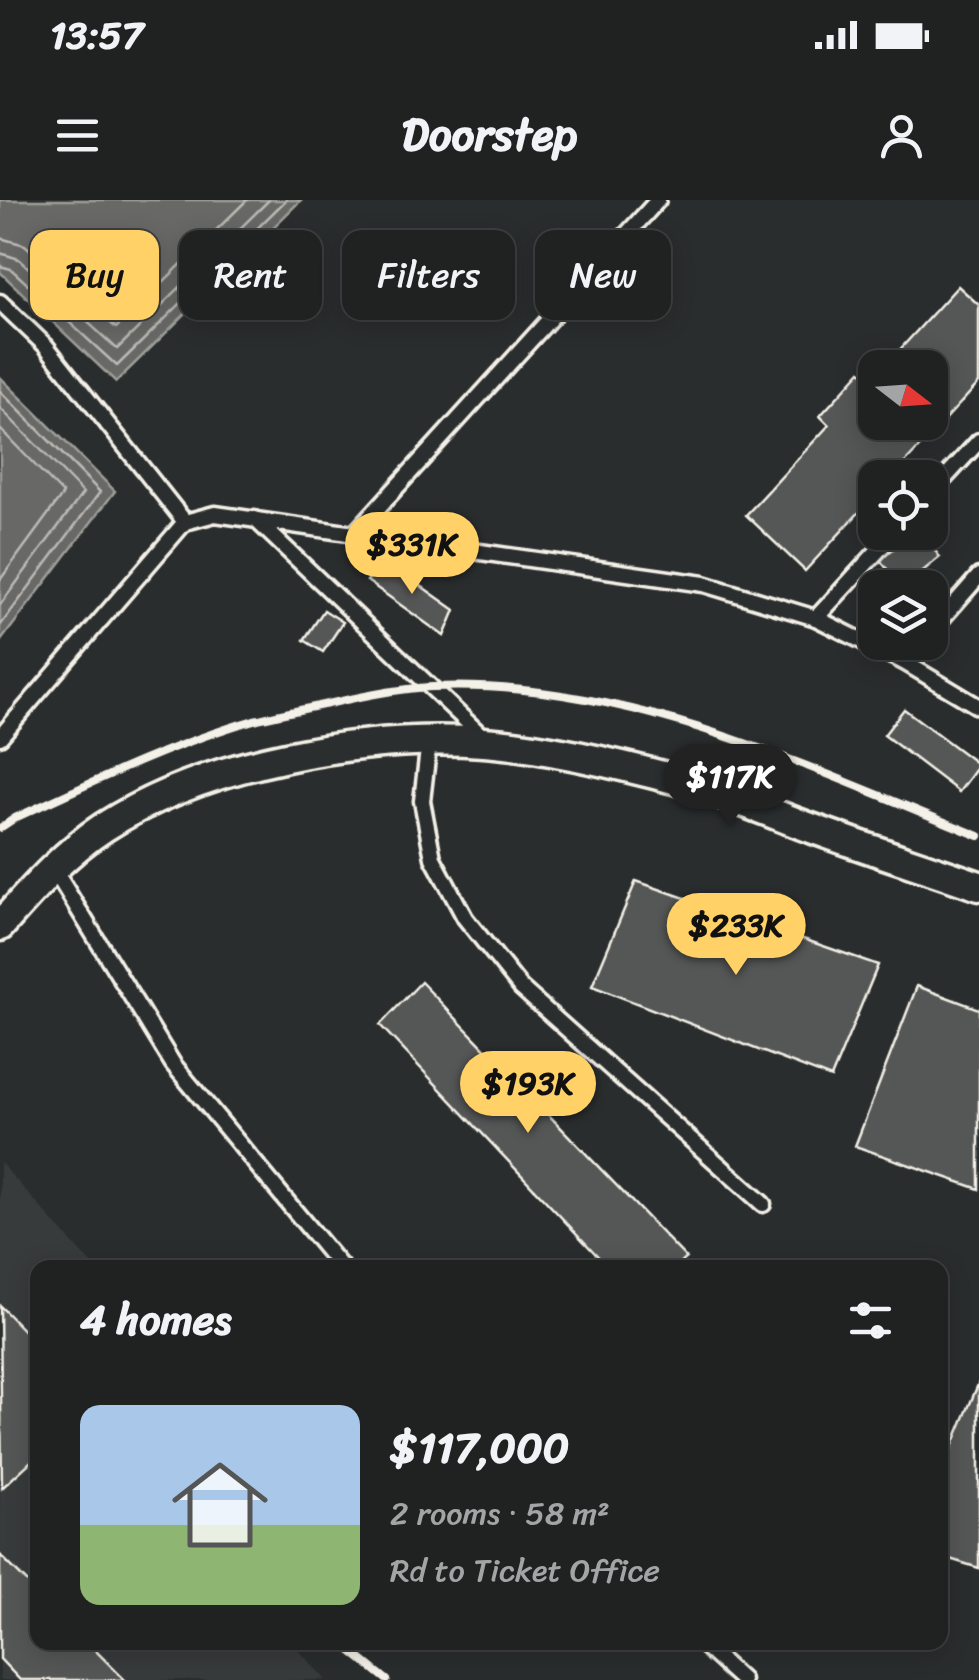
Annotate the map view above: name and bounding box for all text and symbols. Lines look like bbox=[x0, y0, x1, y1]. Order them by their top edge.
text: 13:57 bbox=[50, 2, 144, 69]
text: Doorstep bbox=[402, 95, 577, 175]
icon: menu bbox=[50, 108, 105, 163]
icon: person bbox=[874, 108, 929, 163]
chip: Buy bbox=[30, 230, 159, 320]
chip: Rent bbox=[179, 230, 322, 320]
chip: Filters bbox=[342, 230, 515, 320]
chip: New bbox=[535, 230, 671, 320]
north arrow bbox=[858, 350, 948, 440]
map controls bbox=[858, 350, 948, 660]
button: locate bbox=[858, 460, 948, 550]
pin: $331K bbox=[342, 512, 482, 597]
text: $331K bbox=[367, 516, 457, 573]
button: layers bbox=[858, 570, 948, 660]
pin: $117K bbox=[660, 744, 800, 829]
text: $117K bbox=[687, 748, 773, 805]
pin: $233K bbox=[666, 893, 806, 978]
text: $233K bbox=[689, 897, 783, 954]
pin: $193K bbox=[458, 1051, 598, 1136]
text: $193K bbox=[482, 1055, 574, 1112]
text: 4 homes bbox=[80, 1283, 232, 1357]
icon: filters bbox=[843, 1293, 898, 1348]
text: $117,000 bbox=[390, 1411, 569, 1485]
icon: home bbox=[160, 1445, 280, 1565]
text: 2 rooms · 58 m² bbox=[390, 1485, 610, 1542]
text: Rd to Ticket Office bbox=[390, 1542, 660, 1599]

